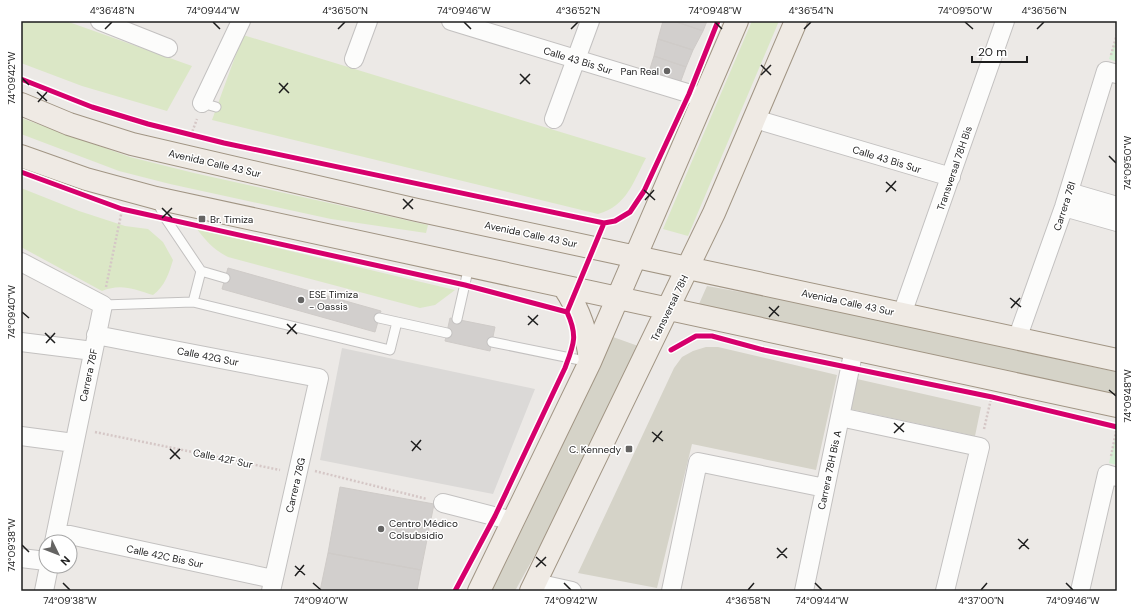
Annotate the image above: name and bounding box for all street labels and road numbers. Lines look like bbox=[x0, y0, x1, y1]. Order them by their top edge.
street label: Calle 43 Bis Sur bbox=[542, 44, 614, 77]
street label: Transversal 78H Bis bbox=[934, 124, 975, 212]
street label: Calle 43 Bis Sur bbox=[851, 143, 923, 176]
street label: Avenida Calle 43 Sur bbox=[167, 147, 263, 181]
street label: Carrera 78I bbox=[1050, 180, 1079, 232]
street label: Avenida Calle 43 Sur bbox=[483, 218, 579, 251]
street label: Transversal 78H bbox=[648, 273, 691, 344]
street label: Avenida Calle 43 Sur bbox=[800, 286, 896, 319]
street label: Calle 42G Sur bbox=[176, 344, 240, 369]
street label: Carrera 78F bbox=[77, 347, 101, 403]
street label: Carrera 78H Bis A bbox=[815, 429, 844, 511]
street label: Calle 42F Sur bbox=[192, 446, 254, 471]
street label: Carrera 78G bbox=[283, 456, 308, 514]
street label: Calle 42C Bis Sur bbox=[125, 542, 205, 571]

